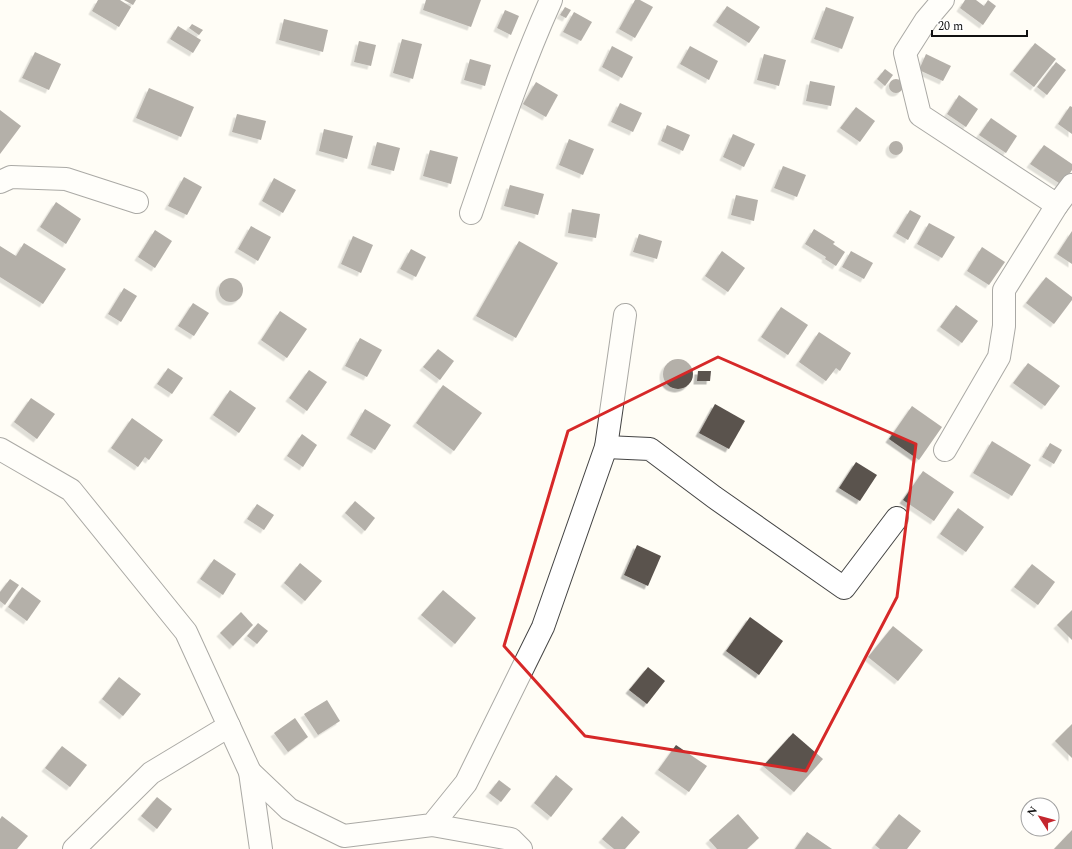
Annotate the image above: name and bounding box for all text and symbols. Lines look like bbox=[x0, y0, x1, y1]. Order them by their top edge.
scale bar bbox=[932, 12, 1027, 38]
text: 20 m bbox=[938, 17, 963, 36]
north arrow bbox=[1020, 797, 1060, 837]
text: N bbox=[1023, 803, 1042, 820]

